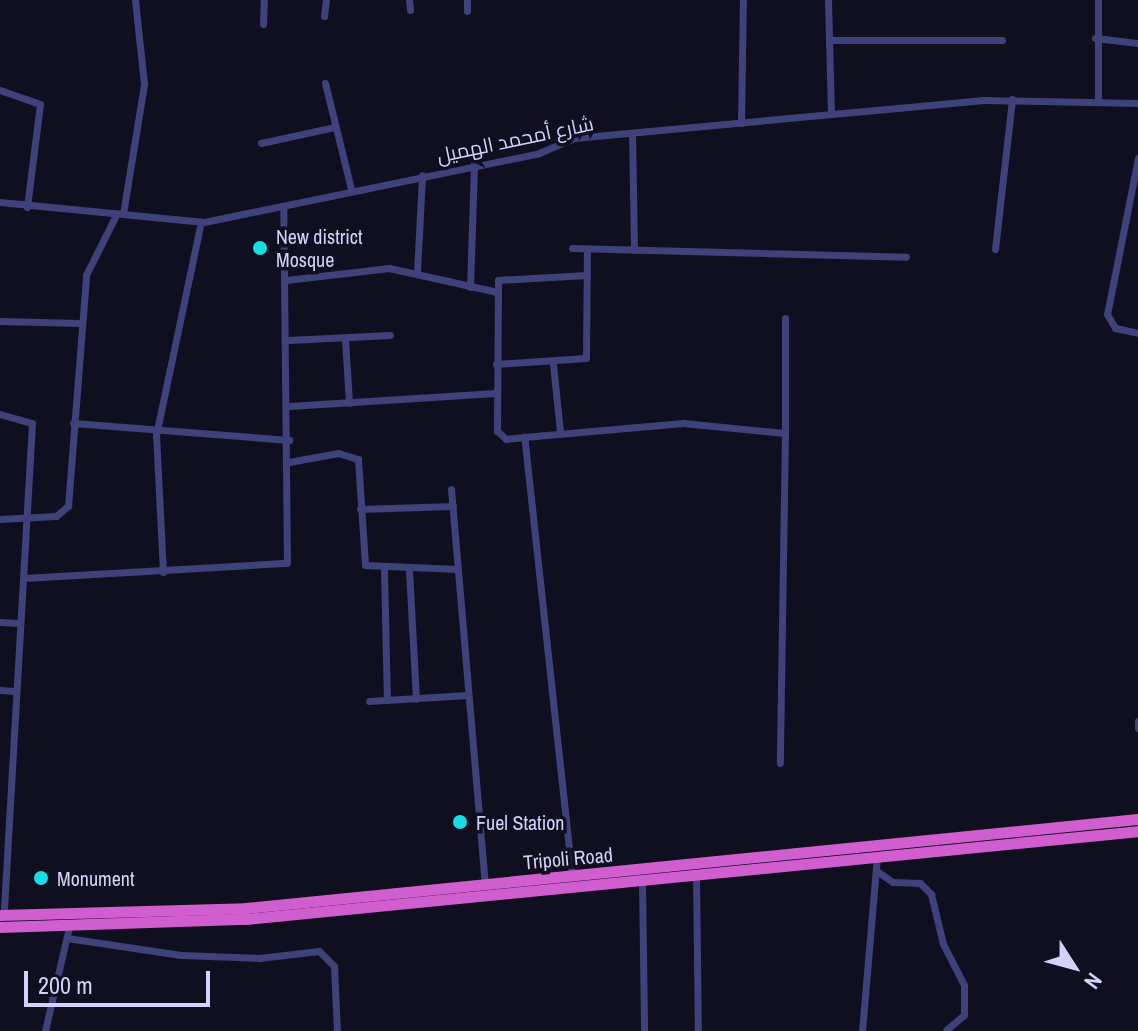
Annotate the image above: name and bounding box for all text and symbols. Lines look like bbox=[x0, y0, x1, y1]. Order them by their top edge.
street label: شارع أمحمد الهميل bbox=[434, 111, 596, 167]
place label: New district Mosque bbox=[276, 224, 363, 271]
marker: New district Mosque bbox=[251, 239, 269, 257]
place label: Fuel Station bbox=[476, 810, 564, 834]
marker: Fuel Station bbox=[451, 813, 469, 831]
street label: Tripoli Road bbox=[522, 842, 614, 874]
place label: Monument bbox=[57, 866, 134, 890]
marker: Monument bbox=[32, 869, 50, 887]
north arrow bbox=[1034, 927, 1114, 1007]
scale bar bbox=[28, 955, 214, 1005]
text: N bbox=[1077, 967, 1109, 995]
text: 200 m bbox=[38, 969, 93, 1001]

